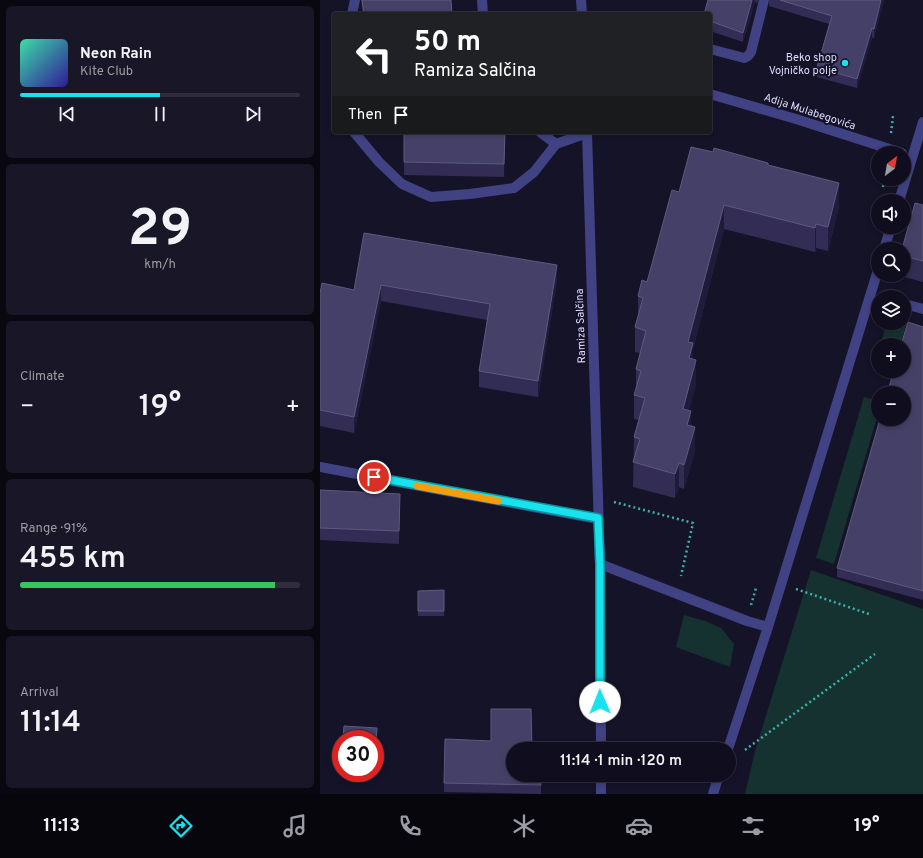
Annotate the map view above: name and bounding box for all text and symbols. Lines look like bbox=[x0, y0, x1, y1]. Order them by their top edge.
text: 50 m bbox=[414, 25, 481, 61]
icon: left bbox=[348, 28, 400, 80]
text: Neon Rain bbox=[80, 45, 152, 64]
place label: Beko shop Vojničko polje bbox=[769, 51, 837, 78]
marker: Beko shop Vojničko polje bbox=[840, 58, 850, 68]
text: Ramiza Salčina bbox=[414, 60, 536, 83]
text: Kite Club bbox=[80, 64, 133, 80]
street label: Adija Mulabegovića bbox=[762, 90, 858, 133]
icon: previous bbox=[56, 103, 78, 125]
icon: pause bbox=[149, 103, 171, 125]
icon: next bbox=[242, 103, 264, 125]
icon: arrive bbox=[390, 104, 412, 126]
text: Then bbox=[348, 106, 382, 125]
north arrow bbox=[871, 146, 911, 186]
map controls bbox=[871, 146, 911, 426]
button: sound bbox=[871, 194, 911, 234]
text: 29 bbox=[128, 198, 192, 264]
button: search bbox=[871, 242, 911, 282]
text: km/h bbox=[144, 257, 176, 273]
street label: Ramiza Salčina bbox=[573, 288, 589, 364]
button: layers bbox=[871, 290, 911, 330]
button: + bbox=[871, 338, 911, 378]
text: Climate bbox=[20, 369, 65, 385]
button: − bbox=[871, 386, 911, 426]
text: 19° bbox=[139, 389, 181, 426]
text: − bbox=[20, 394, 34, 421]
text: + bbox=[286, 394, 300, 421]
pin bbox=[357, 460, 391, 494]
icon: arrive bbox=[363, 466, 385, 488]
text: Range · 91% bbox=[20, 521, 87, 537]
text: 455 km bbox=[20, 541, 126, 578]
position arrow bbox=[579, 681, 621, 723]
text: Arrival bbox=[20, 685, 59, 701]
text: 11:14 bbox=[20, 705, 81, 742]
speed limit sign: 30 bbox=[332, 730, 384, 782]
text: 11:14 · 1 min · 120 m bbox=[560, 752, 682, 771]
icon: directions bbox=[167, 812, 195, 840]
icon: music bbox=[281, 812, 309, 840]
icon: phone bbox=[396, 812, 424, 840]
icon: climate bbox=[510, 812, 538, 840]
icon: car bbox=[625, 812, 653, 840]
icon: filters bbox=[739, 812, 767, 840]
text: 11:13 bbox=[43, 815, 80, 838]
text: 19° bbox=[854, 815, 880, 838]

